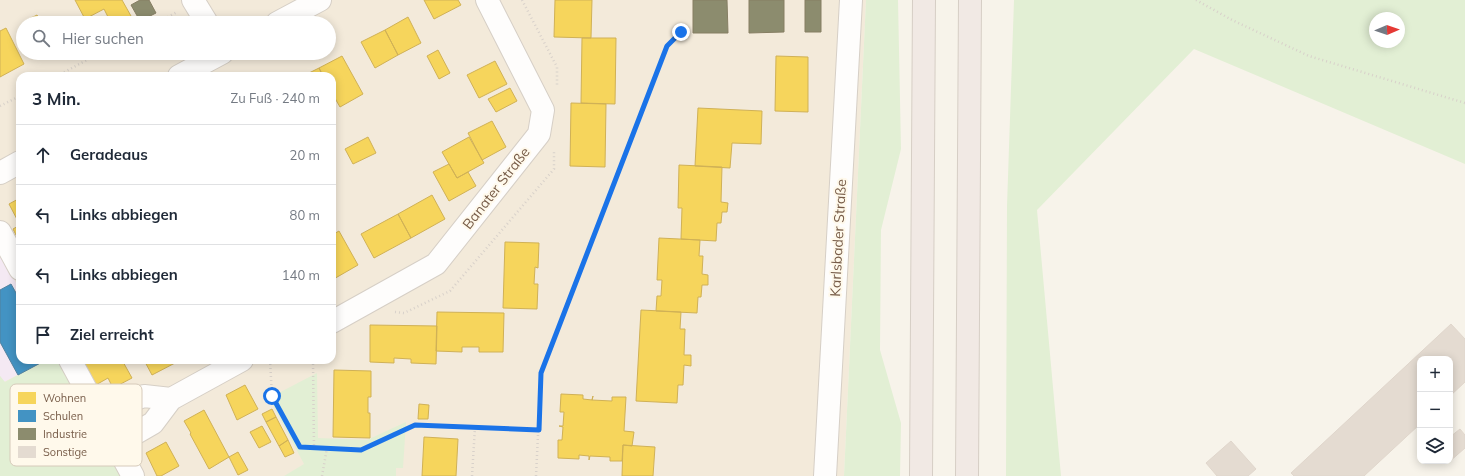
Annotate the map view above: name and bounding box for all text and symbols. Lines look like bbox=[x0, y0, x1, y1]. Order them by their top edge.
north arrow bbox=[1369, 12, 1405, 48]
search box bbox=[16, 16, 336, 60]
route end bbox=[672, 23, 690, 41]
icon: search bbox=[30, 27, 52, 49]
text: Hier suchen bbox=[62, 29, 144, 48]
text: 3 Min. bbox=[32, 88, 81, 109]
text: Zu Fuß · 240 m bbox=[231, 90, 320, 106]
street label: Banater Straße bbox=[458, 143, 534, 233]
icon: ahead bbox=[32, 144, 54, 166]
text: Geradeaus bbox=[70, 145, 148, 164]
text: 20 m bbox=[290, 147, 320, 163]
street label: Karlsbader Straße bbox=[826, 179, 850, 297]
icon: left bbox=[32, 204, 54, 226]
text: Links abbiegen bbox=[70, 205, 178, 224]
text: 80 m bbox=[290, 207, 320, 223]
icon: left bbox=[32, 264, 54, 286]
text: Links abbiegen bbox=[70, 265, 178, 284]
text: 140 m bbox=[282, 267, 320, 283]
icon: arrive bbox=[32, 324, 54, 346]
text: Ziel erreicht bbox=[70, 325, 154, 344]
map controls bbox=[1417, 356, 1453, 464]
button: + bbox=[1417, 356, 1453, 392]
legend bbox=[10, 384, 142, 466]
route start bbox=[263, 387, 281, 405]
text: Wohnen bbox=[43, 391, 86, 405]
button: − bbox=[1417, 392, 1453, 428]
text: Schulen bbox=[43, 409, 83, 423]
text: Industrie bbox=[43, 427, 87, 441]
button: layers bbox=[1417, 428, 1453, 464]
text: Sonstige bbox=[43, 445, 87, 459]

